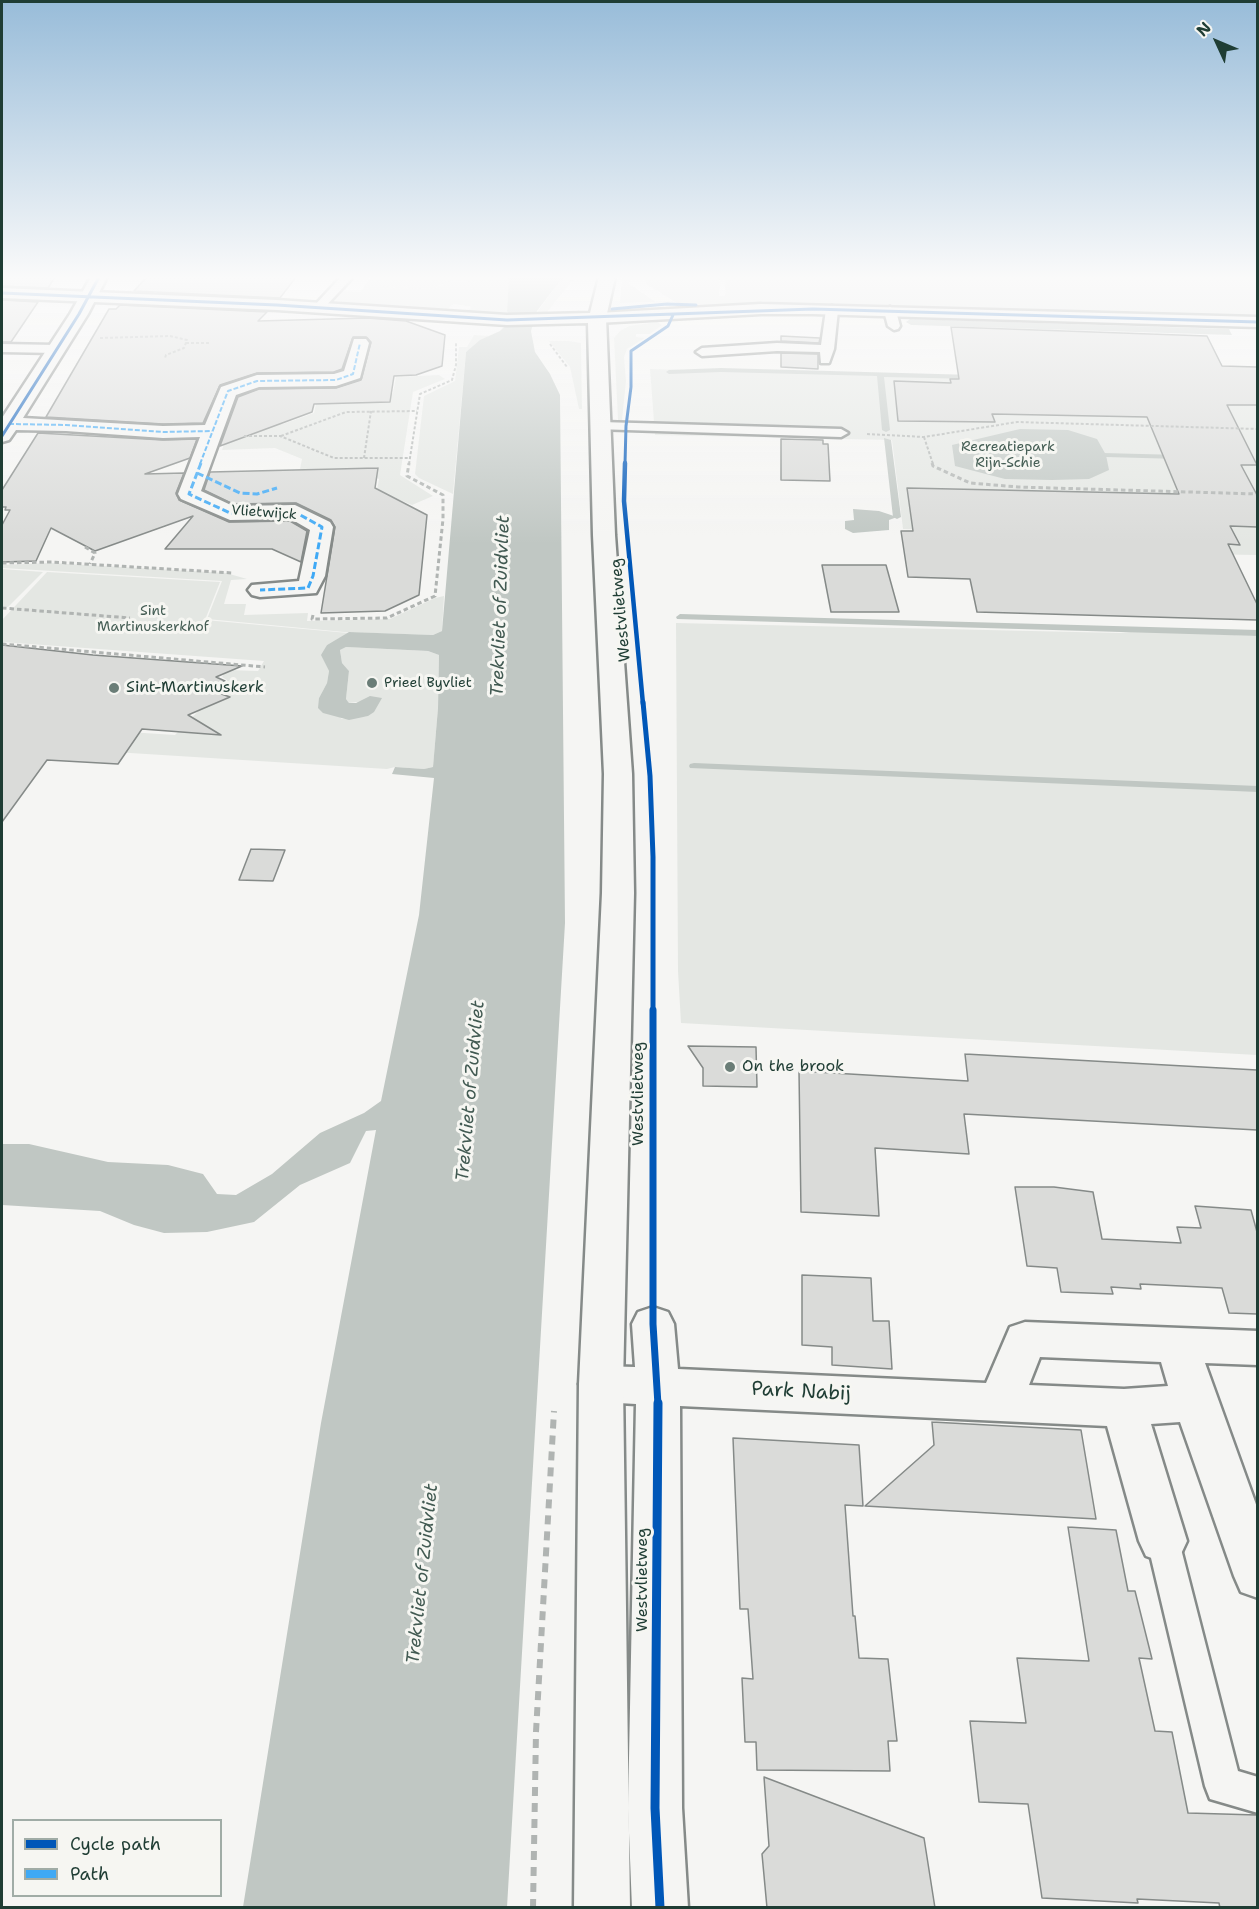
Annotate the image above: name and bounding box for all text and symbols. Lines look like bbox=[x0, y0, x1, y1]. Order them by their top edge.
north arrow bbox=[1187, 12, 1247, 72]
text: N bbox=[1192, 17, 1216, 41]
park label: Recreatiepark Rijn-Schie bbox=[961, 439, 1055, 472]
street label: Vlietwijck bbox=[231, 502, 297, 524]
water label: Trekvliet of Zuidvliet bbox=[487, 515, 515, 697]
street label: Westvlietweg bbox=[607, 557, 635, 663]
park label: Sint Martinuskerkhof bbox=[97, 603, 209, 636]
place label: Prieel Byvliet bbox=[384, 675, 472, 691]
marker: Prieel Byvliet bbox=[365, 676, 379, 690]
place label: Sint-Martinuskerk bbox=[126, 678, 264, 698]
marker: Sint-Martinuskerk bbox=[107, 681, 121, 695]
water label: Trekvliet of Zuidvliet bbox=[452, 1000, 490, 1182]
street label: Westvlietweg bbox=[629, 1042, 649, 1146]
place label: On the brook bbox=[742, 1057, 844, 1077]
marker: On the brook bbox=[723, 1060, 737, 1074]
street label: Park Nabij bbox=[751, 1377, 851, 1407]
water label: Trekvliet of Zuidvliet bbox=[403, 1483, 443, 1665]
street label: Westvlietweg bbox=[633, 1528, 653, 1632]
legend bbox=[12, 1819, 222, 1897]
text: Cycle path bbox=[70, 1832, 161, 1856]
text: Path bbox=[70, 1862, 109, 1886]

